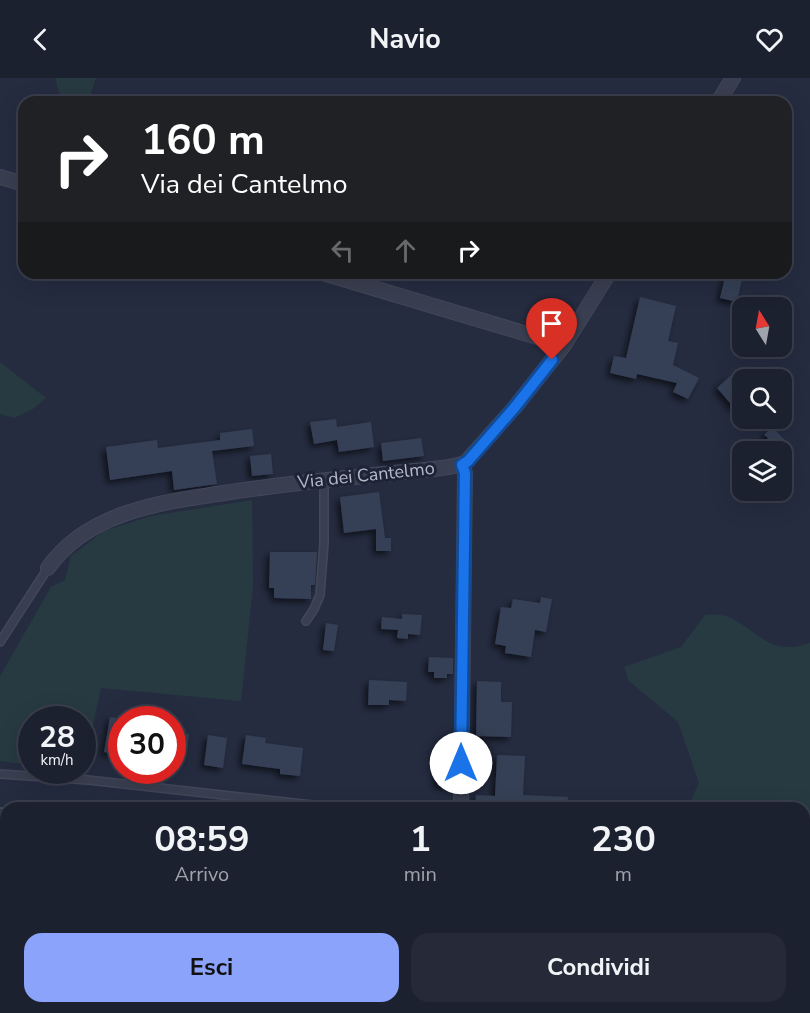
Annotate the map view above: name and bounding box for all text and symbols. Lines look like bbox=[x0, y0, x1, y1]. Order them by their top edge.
text: Navio bbox=[369, 21, 441, 58]
icon: back bbox=[24, 23, 57, 56]
icon: heart bbox=[753, 23, 786, 56]
text: 160 m bbox=[141, 112, 265, 169]
icon: right bbox=[42, 120, 120, 198]
text: Via dei Cantelmo bbox=[141, 166, 348, 203]
icon: left bbox=[326, 234, 359, 267]
icon: ahead bbox=[389, 234, 422, 267]
icon: right bbox=[452, 234, 485, 267]
north arrow bbox=[732, 297, 792, 357]
map controls bbox=[732, 297, 792, 501]
pin bbox=[526, 298, 577, 360]
icon: arrive bbox=[535, 307, 568, 340]
button: search bbox=[732, 369, 792, 429]
button: layers bbox=[732, 441, 792, 501]
street label: Via dei Cantelmo bbox=[295, 456, 436, 494]
speed limit sign: 30 bbox=[108, 706, 186, 784]
text: 28 bbox=[39, 717, 75, 758]
position arrow bbox=[429, 731, 493, 795]
text: km/h bbox=[40, 750, 74, 770]
text: 08:59 bbox=[154, 815, 250, 864]
text: 1 bbox=[409, 815, 431, 864]
text: 230 bbox=[591, 815, 656, 864]
text: Arrivo bbox=[174, 861, 229, 888]
text: min bbox=[404, 861, 437, 888]
text: m bbox=[615, 861, 632, 888]
button: Esci bbox=[24, 933, 399, 1002]
button: Condividi bbox=[411, 933, 786, 1002]

